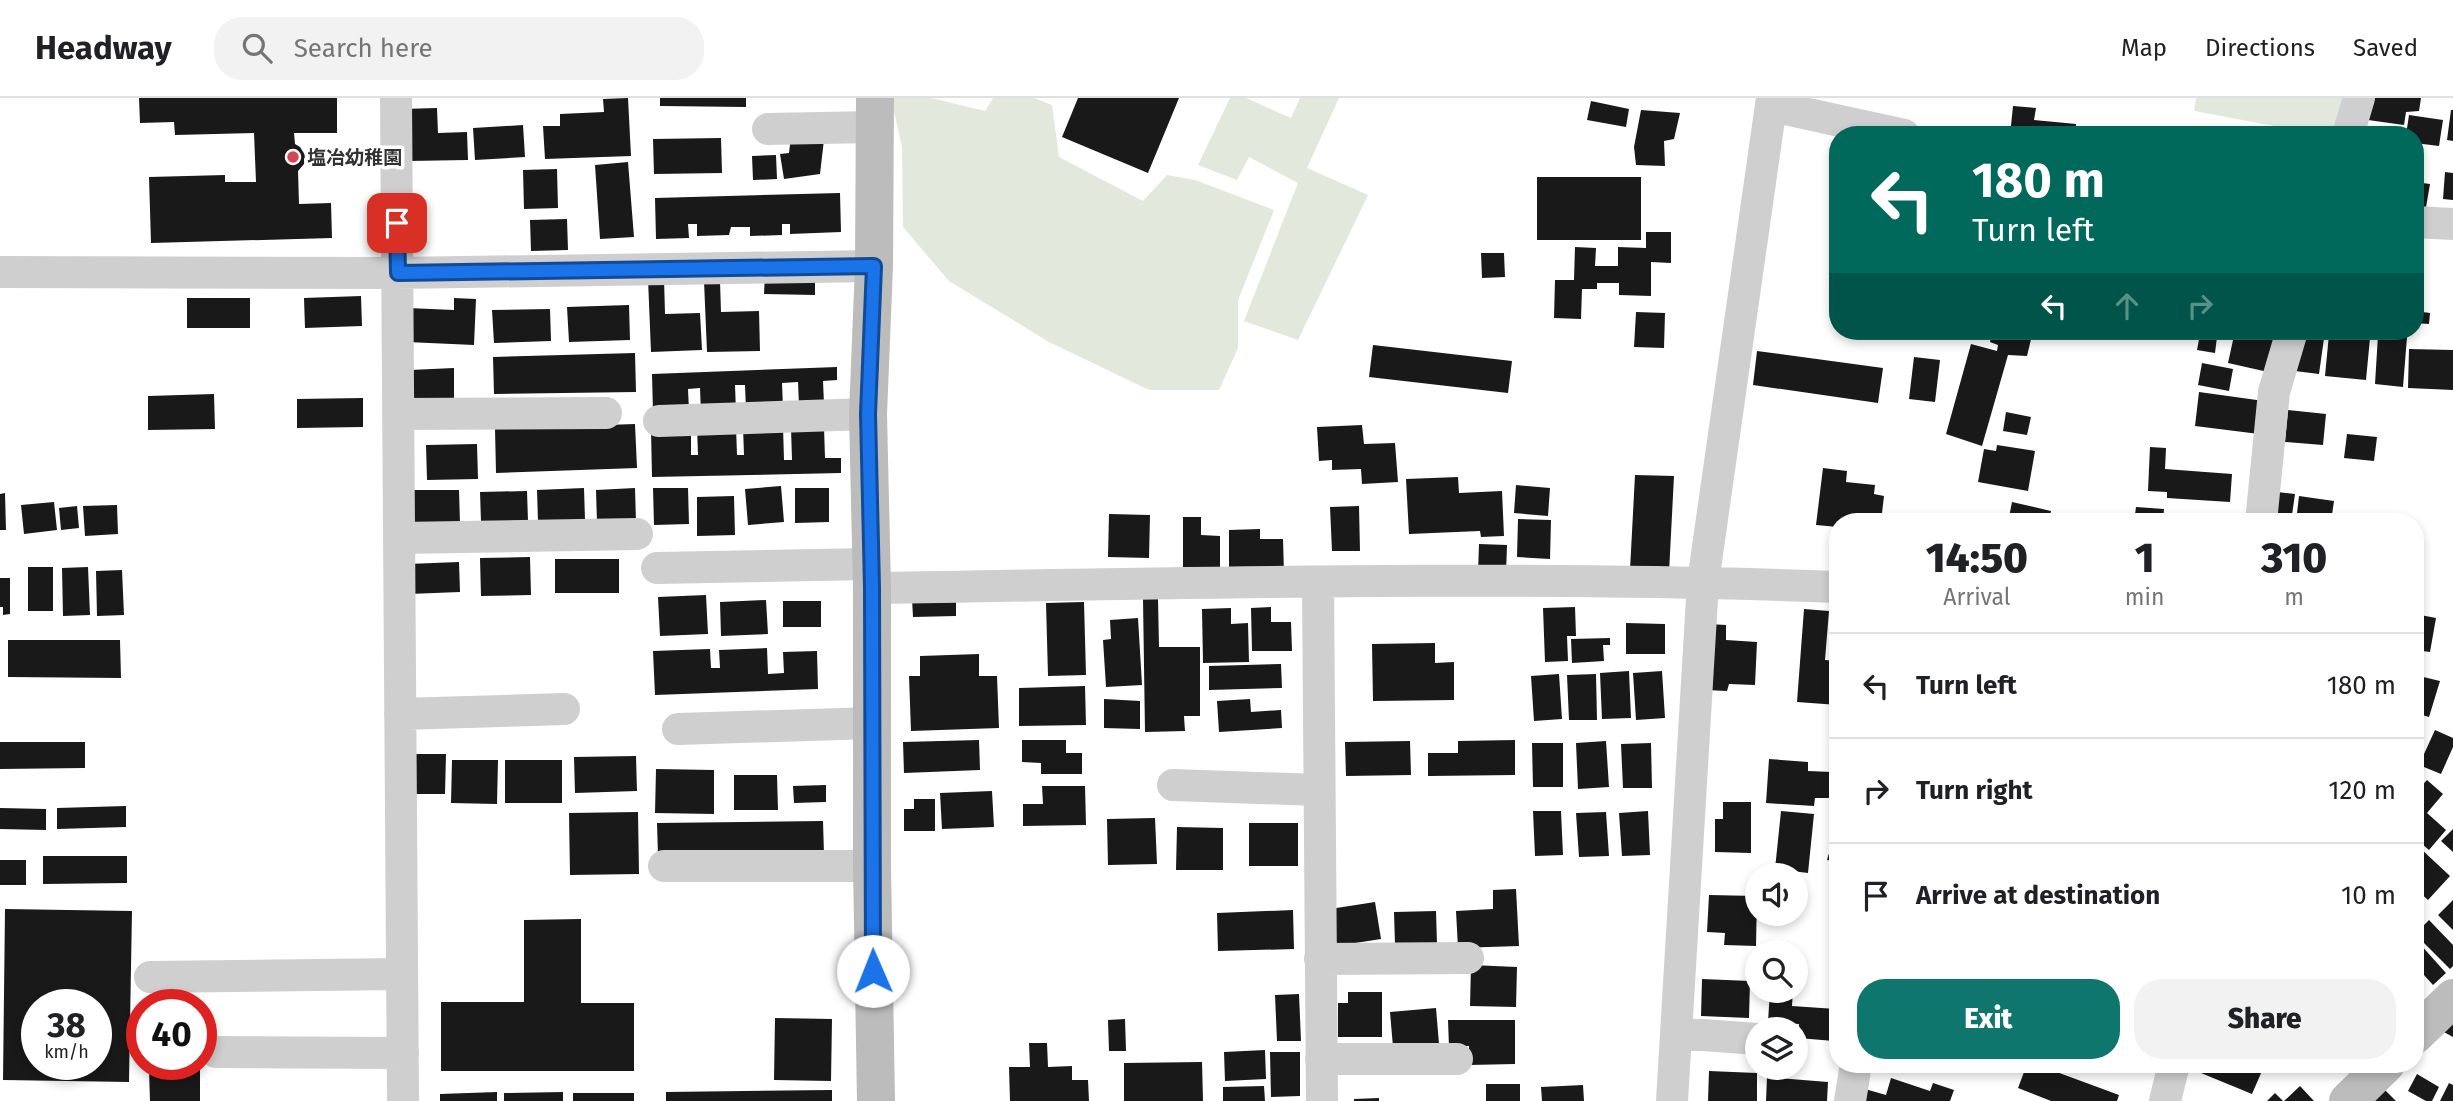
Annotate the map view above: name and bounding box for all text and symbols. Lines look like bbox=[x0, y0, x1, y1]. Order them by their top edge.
search box bbox=[214, 17, 704, 80]
text: Headway bbox=[35, 28, 172, 68]
icon: search bbox=[238, 29, 276, 67]
text: Search here bbox=[294, 33, 433, 64]
text: Map bbox=[2121, 34, 2167, 62]
text: Directions bbox=[2205, 34, 2315, 62]
text: Saved bbox=[2353, 34, 2418, 62]
place label: 塩冶幼稚園 bbox=[307, 146, 402, 169]
marker: 塩冶幼稚園 bbox=[285, 149, 301, 165]
text: 180 m bbox=[1972, 151, 2105, 210]
icon: left bbox=[1857, 154, 1948, 245]
pin bbox=[367, 193, 427, 253]
icon: arrive bbox=[378, 204, 416, 242]
text: Turn left bbox=[1972, 211, 2094, 249]
icon: left bbox=[2035, 287, 2073, 325]
icon: ahead bbox=[2108, 287, 2146, 325]
icon: right bbox=[2181, 287, 2219, 325]
text: 14:50 bbox=[1926, 533, 2028, 583]
text: 1 bbox=[2135, 533, 2155, 583]
text: 310 bbox=[2261, 533, 2327, 583]
text: Arrival bbox=[1943, 583, 2011, 611]
text: min bbox=[2125, 583, 2164, 611]
text: m bbox=[2284, 583, 2304, 611]
icon: left bbox=[1857, 667, 1895, 705]
text: Turn left bbox=[1916, 670, 2017, 701]
text: 180 m bbox=[2327, 670, 2396, 701]
icon: right bbox=[1857, 772, 1895, 810]
text: Turn right bbox=[1916, 775, 2033, 806]
text: 120 m bbox=[2328, 775, 2396, 806]
map controls bbox=[1745, 863, 1808, 1080]
button: sound bbox=[1745, 863, 1808, 926]
icon: arrive bbox=[1857, 877, 1895, 915]
text: Arrive at destination bbox=[1916, 880, 2160, 911]
text: 10 m bbox=[2341, 880, 2396, 911]
position arrow bbox=[836, 934, 910, 1008]
button: search bbox=[1745, 940, 1808, 1003]
button: Exit bbox=[1857, 979, 2120, 1059]
button: Share bbox=[2134, 979, 2396, 1059]
speed limit sign: 40 bbox=[126, 989, 217, 1080]
text: 38 bbox=[47, 1004, 86, 1046]
button: layers bbox=[1745, 1017, 1808, 1080]
text: km/h bbox=[44, 1041, 89, 1063]

